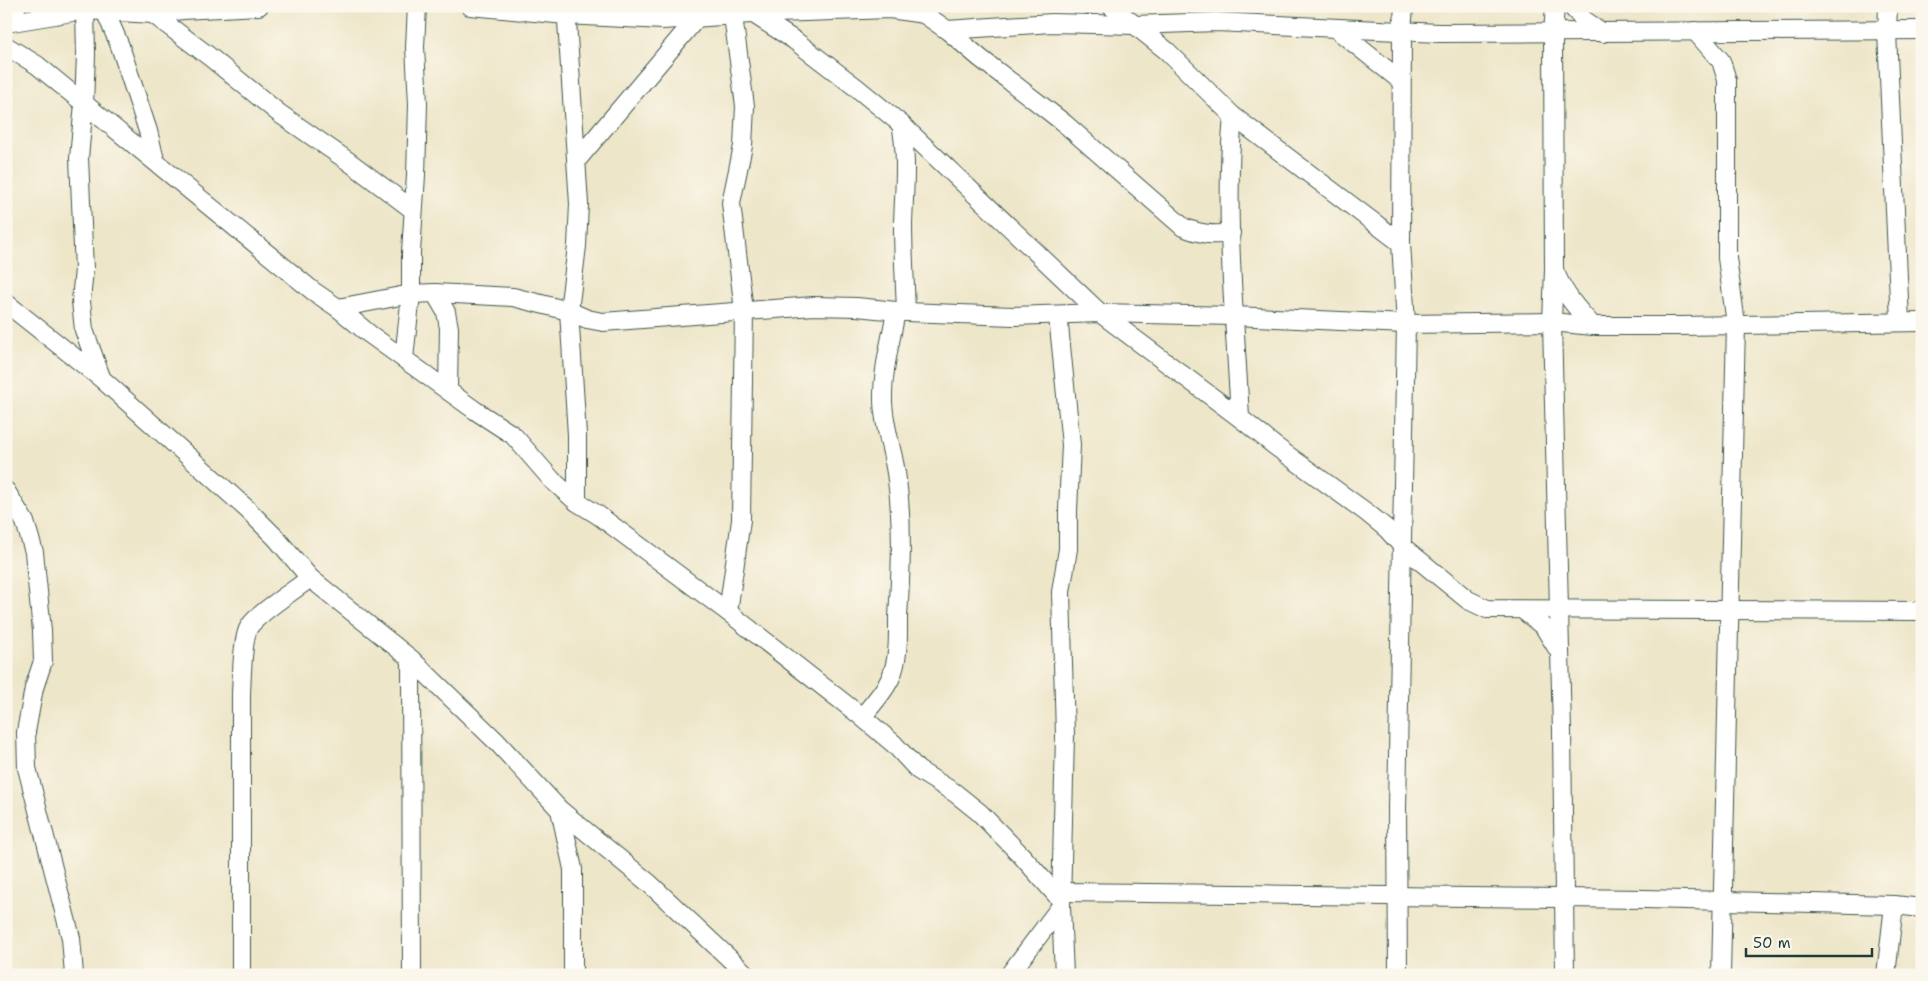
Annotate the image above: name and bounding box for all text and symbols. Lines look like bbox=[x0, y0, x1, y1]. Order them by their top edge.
scale bar bbox=[1746, 926, 1872, 958]
text: 50 m bbox=[1753, 933, 1791, 953]

